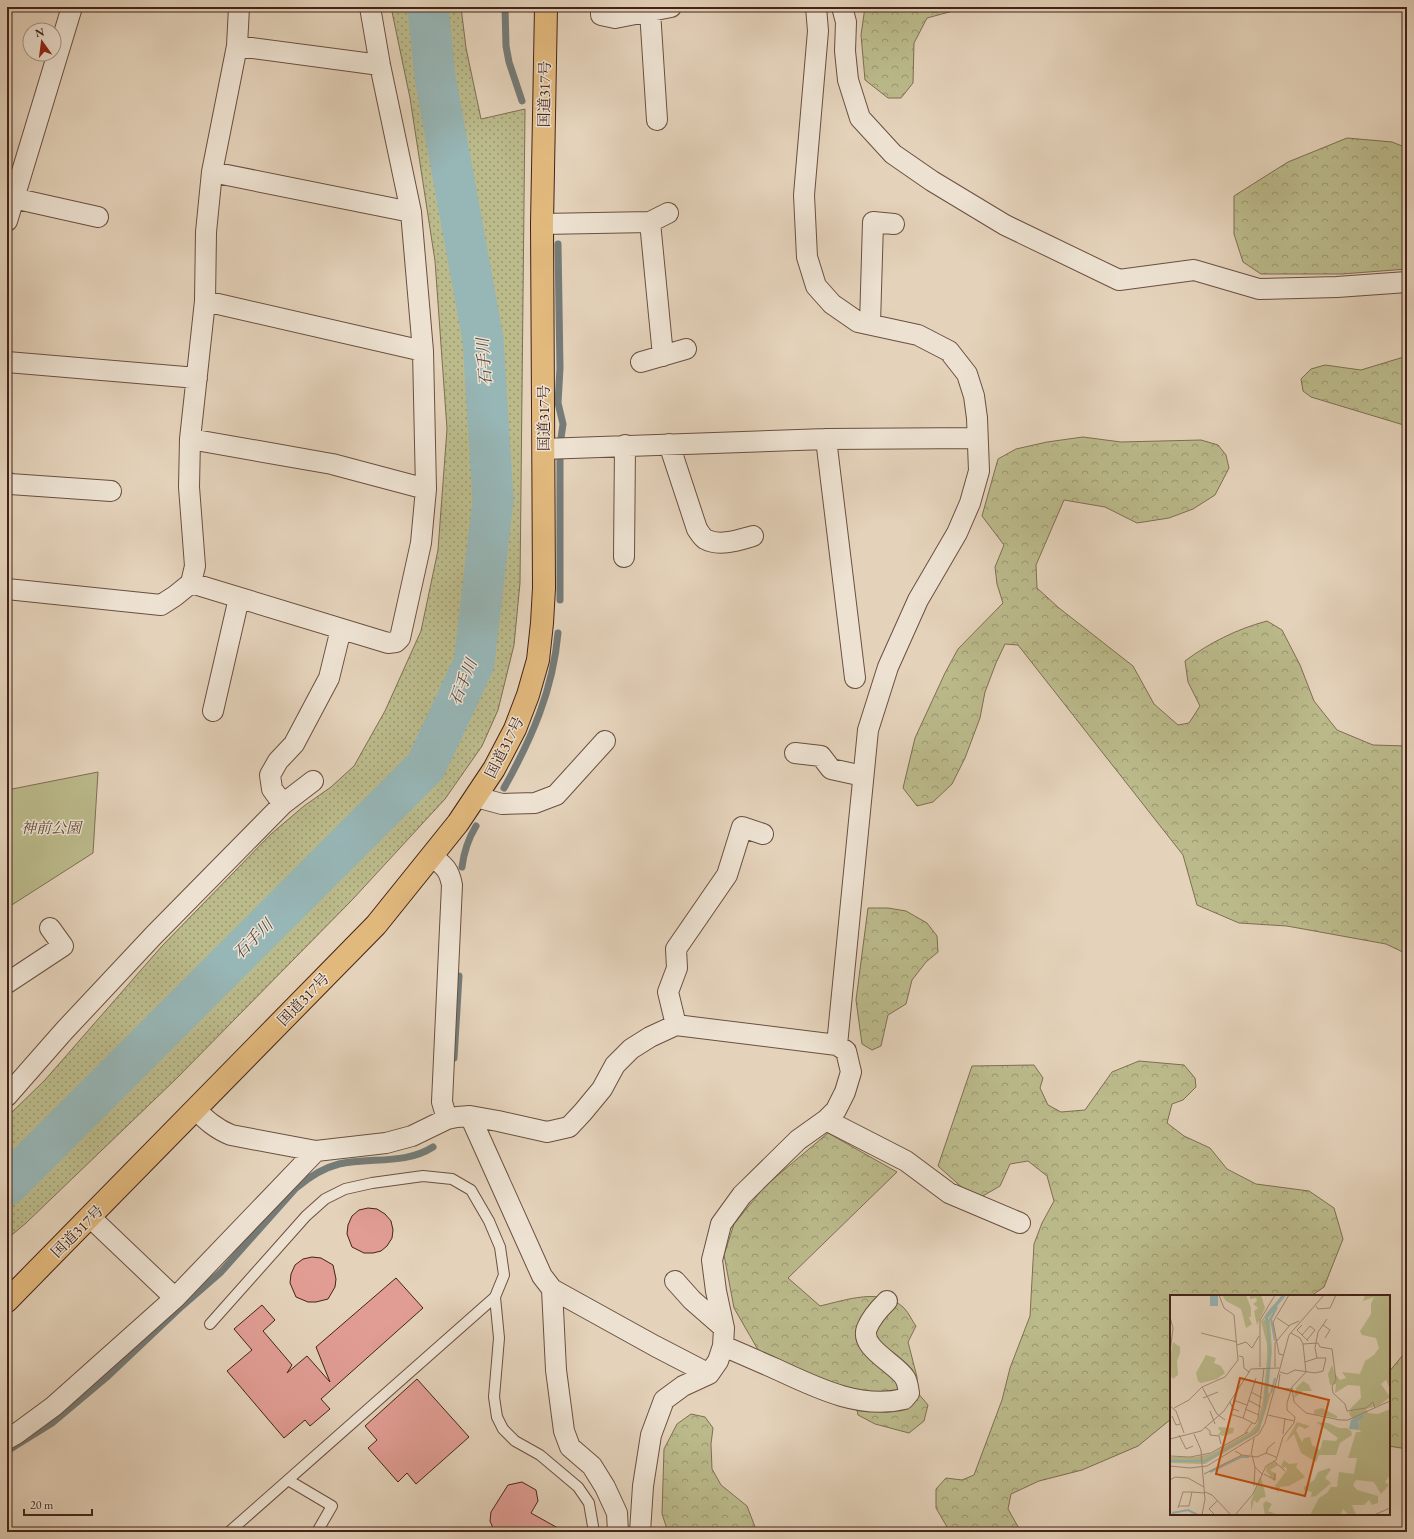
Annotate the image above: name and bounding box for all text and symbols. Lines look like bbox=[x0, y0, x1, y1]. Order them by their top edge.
north arrow bbox=[22, 22, 62, 62]
text: N bbox=[34, 24, 46, 40]
street label: 国道317号 bbox=[534, 61, 554, 127]
water label: 石手川 bbox=[472, 335, 496, 387]
street label: 国道317号 bbox=[534, 385, 553, 451]
water label: 石手川 bbox=[444, 654, 482, 708]
street label: 国道317号 bbox=[480, 713, 528, 781]
park label: 神前公園 bbox=[21, 818, 84, 837]
water label: 石手川 bbox=[229, 913, 279, 963]
street label: 国道317号 bbox=[273, 968, 333, 1030]
street label: 国道317号 bbox=[47, 1201, 107, 1261]
inset map bbox=[1170, 1295, 1390, 1515]
scale bar bbox=[24, 1491, 92, 1517]
text: 20 m bbox=[30, 1497, 54, 1513]

